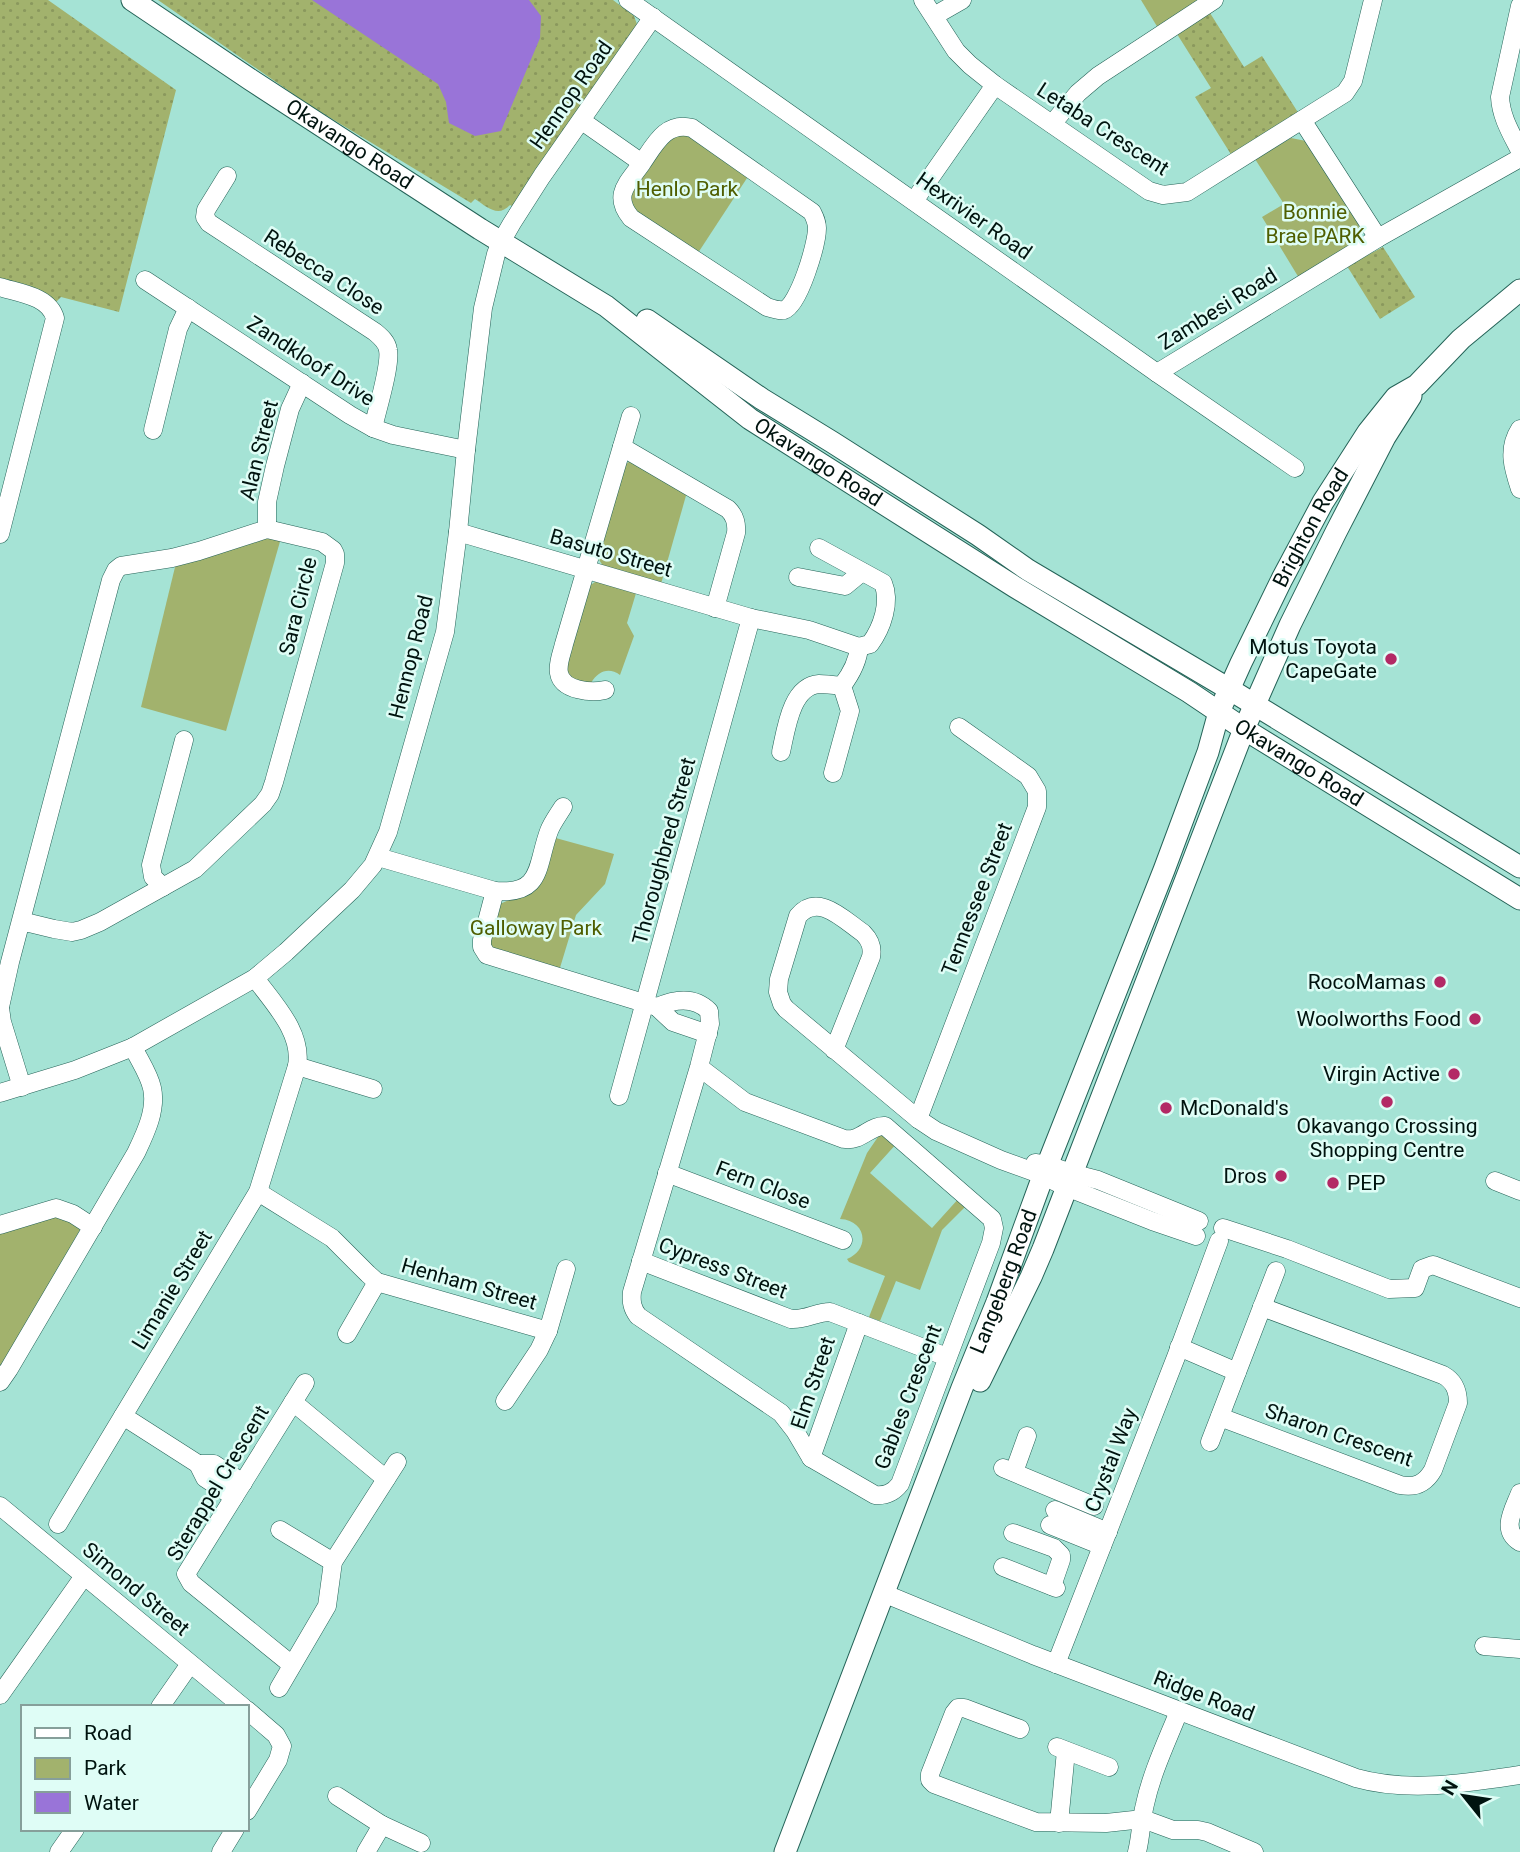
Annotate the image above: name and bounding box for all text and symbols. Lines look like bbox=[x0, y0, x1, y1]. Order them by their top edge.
street label: Hennop Road bbox=[525, 36, 617, 154]
street label: Letaba Crescent bbox=[1033, 77, 1174, 181]
street label: Okavango Road bbox=[282, 94, 418, 194]
street label: Hexrivier Road bbox=[912, 167, 1036, 265]
park label: Henlo Park bbox=[636, 177, 739, 201]
park label: Bonnie Brae PARK bbox=[1265, 200, 1365, 248]
street label: Rebecca Close bbox=[259, 224, 389, 320]
street label: Zambesi Road bbox=[1155, 263, 1281, 355]
street label: Zandkloof Drive bbox=[243, 311, 379, 411]
street label: Alan Street bbox=[235, 397, 283, 503]
street label: Okavango Road bbox=[750, 413, 887, 512]
street label: Brighton Road bbox=[1268, 464, 1353, 591]
street label: Basuto Street bbox=[547, 524, 675, 582]
street label: Sara Circle bbox=[274, 554, 322, 658]
street label: Hennop Road bbox=[384, 593, 438, 721]
place label: Motus Toyota CapeGate bbox=[1249, 635, 1377, 683]
marker: Motus Toyota CapeGate bbox=[1383, 651, 1399, 667]
street label: Okavango Road bbox=[1230, 714, 1368, 811]
street label: Thoroughbred Street bbox=[628, 755, 700, 947]
street label: Tennessee Street bbox=[937, 819, 1017, 979]
park label: Galloway Park bbox=[470, 916, 603, 940]
place label: RocoMamas bbox=[1308, 970, 1426, 994]
marker: RocoMamas bbox=[1432, 974, 1448, 990]
place label: Woolworths Food bbox=[1297, 1007, 1461, 1031]
marker: Woolworths Food bbox=[1467, 1011, 1483, 1027]
place label: Virgin Active bbox=[1323, 1062, 1440, 1086]
marker: Virgin Active bbox=[1446, 1066, 1462, 1082]
marker: Okavango Crossing Shopping Centre bbox=[1379, 1094, 1395, 1110]
place label: McDonald's bbox=[1180, 1096, 1289, 1120]
marker: McDonald's bbox=[1158, 1100, 1174, 1116]
place label: Okavango Crossing Shopping Centre bbox=[1296, 1114, 1478, 1162]
street label: Fern Close bbox=[712, 1156, 814, 1214]
place label: Dros bbox=[1223, 1164, 1267, 1188]
marker: Dros bbox=[1273, 1168, 1289, 1184]
place label: PEP bbox=[1347, 1171, 1385, 1195]
marker: PEP bbox=[1325, 1175, 1341, 1191]
street label: Langeberg Road bbox=[965, 1206, 1042, 1357]
street label: Limanie Street bbox=[127, 1226, 217, 1354]
street label: Cypress Street bbox=[655, 1232, 791, 1304]
street label: Henham Street bbox=[399, 1253, 540, 1315]
street label: Gables Crescent bbox=[869, 1321, 947, 1473]
street label: Elm Street bbox=[786, 1334, 840, 1432]
street label: Sharon Crescent bbox=[1262, 1399, 1416, 1472]
street label: Sterappel Crescent bbox=[162, 1401, 274, 1565]
street label: Crystal Way bbox=[1080, 1404, 1142, 1516]
street label: Simond Street bbox=[78, 1537, 194, 1641]
street label: Ridge Road bbox=[1150, 1666, 1258, 1726]
legend bbox=[21, 1705, 248, 1831]
text: Road bbox=[84, 1721, 132, 1745]
text: Park bbox=[84, 1756, 127, 1780]
north arrow bbox=[1429, 1761, 1499, 1831]
text: N bbox=[1436, 1776, 1463, 1799]
text: Water bbox=[84, 1791, 139, 1815]

